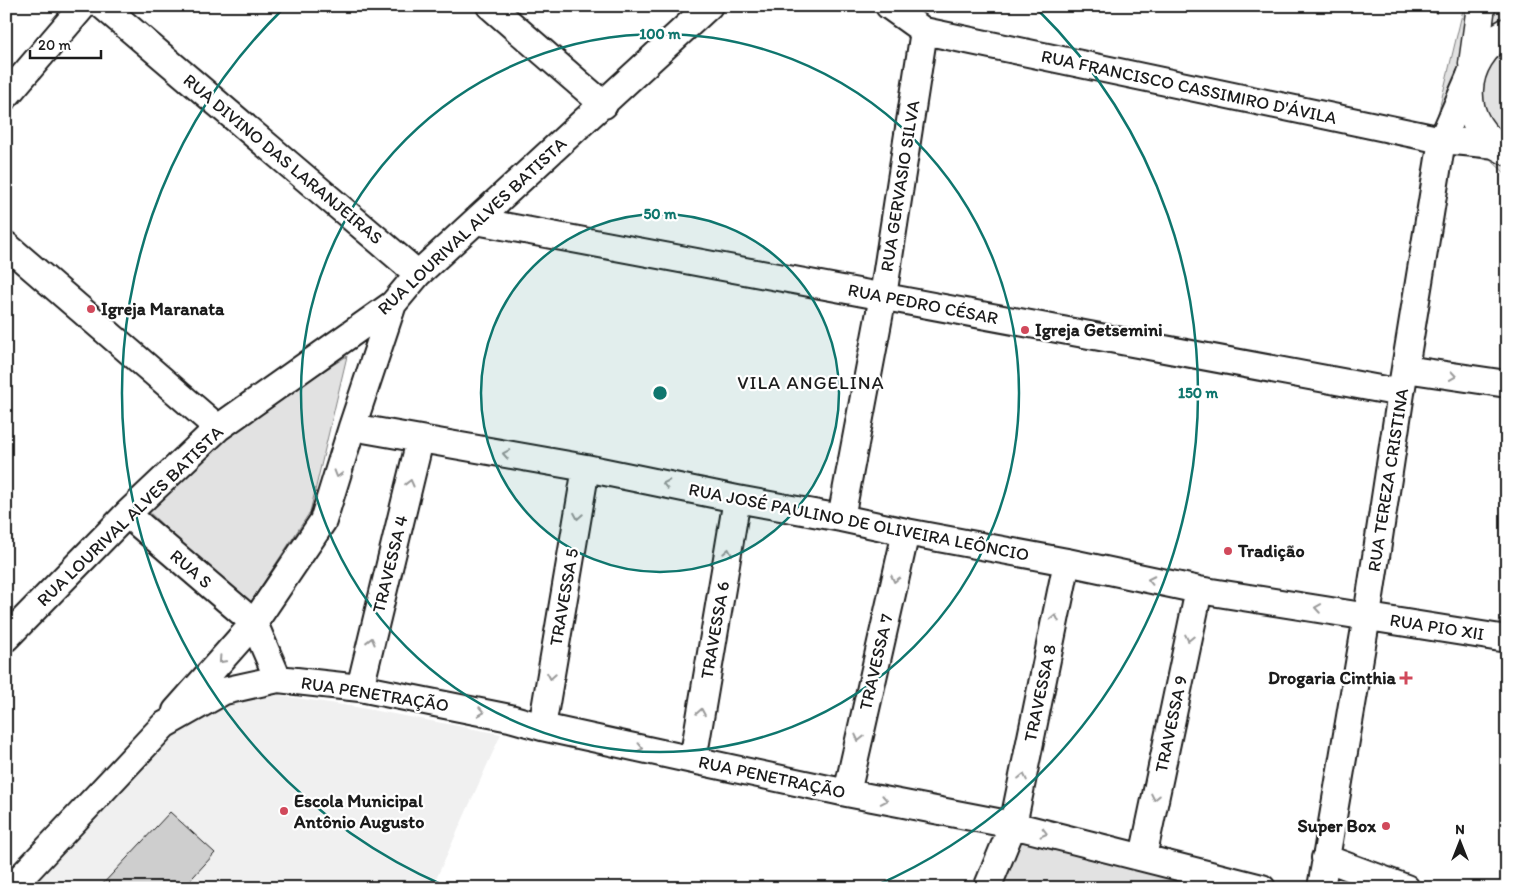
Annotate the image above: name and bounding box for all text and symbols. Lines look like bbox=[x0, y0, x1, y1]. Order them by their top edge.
text: 100 m bbox=[639, 25, 681, 43]
scale bar bbox=[30, 28, 101, 60]
text: 20 m bbox=[38, 36, 72, 54]
street label: RUA FRANCISCO CASSIMIRO D'ÁVILA bbox=[1039, 45, 1339, 129]
street label: RUA DIVINO DAS LARANJEIRAS bbox=[179, 69, 387, 249]
street label: RUA GERVASIO SILVA bbox=[876, 98, 925, 273]
street label: RUA LOURIVAL ALVES BATISTA bbox=[373, 132, 572, 320]
text: 50 m bbox=[643, 205, 677, 223]
street label: RUA PEDRO CÉSAR bbox=[846, 279, 1000, 329]
place label: Igreja Maranata bbox=[101, 298, 225, 320]
marker: Igreja Maranata bbox=[85, 303, 97, 315]
place label: Igreja Getsemini bbox=[1035, 319, 1163, 341]
marker: Igreja Getsemini bbox=[1019, 324, 1031, 336]
district label: VILA ANGELINA bbox=[737, 371, 885, 394]
one-way arrow bbox=[1449, 371, 1457, 381]
centre of rings bbox=[651, 384, 669, 402]
text: 150 m bbox=[1178, 384, 1218, 402]
street label: RUA TEREZA CRISTINA bbox=[1363, 386, 1413, 573]
street label: RUA LOURIVAL ALVES BATISTA bbox=[32, 421, 228, 611]
one-way arrow bbox=[501, 450, 510, 460]
one-way arrow bbox=[333, 469, 343, 477]
street label: RUA JOSÉ PAULINO DE OLIVEIRA LEÔNCIO bbox=[687, 478, 1031, 566]
one-way arrow bbox=[404, 479, 415, 488]
one-way arrow bbox=[661, 479, 670, 490]
one-way arrow bbox=[573, 512, 583, 520]
street label: TRAVESSA 4 bbox=[367, 513, 413, 615]
place label: Tradição bbox=[1237, 540, 1305, 562]
street label: RUA S bbox=[165, 545, 217, 593]
marker: Tradição bbox=[1222, 545, 1234, 557]
street label: TRAVESSA 5 bbox=[545, 546, 583, 648]
one-way arrow bbox=[723, 548, 733, 556]
one-way arrow bbox=[890, 575, 901, 584]
one-way arrow bbox=[1147, 575, 1156, 586]
street label: TRAVESSA 6 bbox=[696, 579, 734, 681]
one-way arrow bbox=[1314, 604, 1323, 614]
street label: RUA PIO XII bbox=[1388, 609, 1486, 645]
street label: TRAVESSA 7 bbox=[854, 612, 898, 712]
one-way arrow bbox=[1049, 613, 1060, 622]
one-way arrow bbox=[1184, 634, 1195, 642]
one-way arrow bbox=[365, 636, 376, 645]
street label: TRAVESSA 8 bbox=[1019, 642, 1061, 744]
one-way arrow bbox=[219, 654, 228, 663]
place label: Drogaria Cinthia bbox=[1268, 667, 1397, 689]
street label: RUA PENETRAÇÃO bbox=[299, 671, 451, 717]
one-way arrow bbox=[546, 672, 556, 681]
marker: Drogaria Cinthia bbox=[1400, 672, 1412, 684]
street label: TRAVESSA 9 bbox=[1150, 673, 1192, 775]
one-way arrow bbox=[477, 707, 486, 717]
one-way arrow bbox=[696, 708, 706, 716]
one-way arrow bbox=[854, 733, 865, 742]
one-way arrow bbox=[635, 743, 644, 753]
street label: RUA PENETRAÇÃO bbox=[697, 751, 847, 803]
one-way arrow bbox=[1017, 773, 1027, 782]
place label: Escola Municipal Antônio Augusto bbox=[293, 790, 424, 833]
one-way arrow bbox=[1151, 793, 1161, 801]
one-way arrow bbox=[880, 794, 889, 805]
marker: Escola Municipal Antônio Augusto bbox=[278, 805, 290, 817]
place label: Super Box bbox=[1298, 815, 1377, 837]
north arrow bbox=[1436, 816, 1486, 866]
marker: Super Box bbox=[1380, 820, 1392, 832]
text: N bbox=[1455, 821, 1465, 838]
one-way arrow bbox=[1039, 827, 1047, 837]

